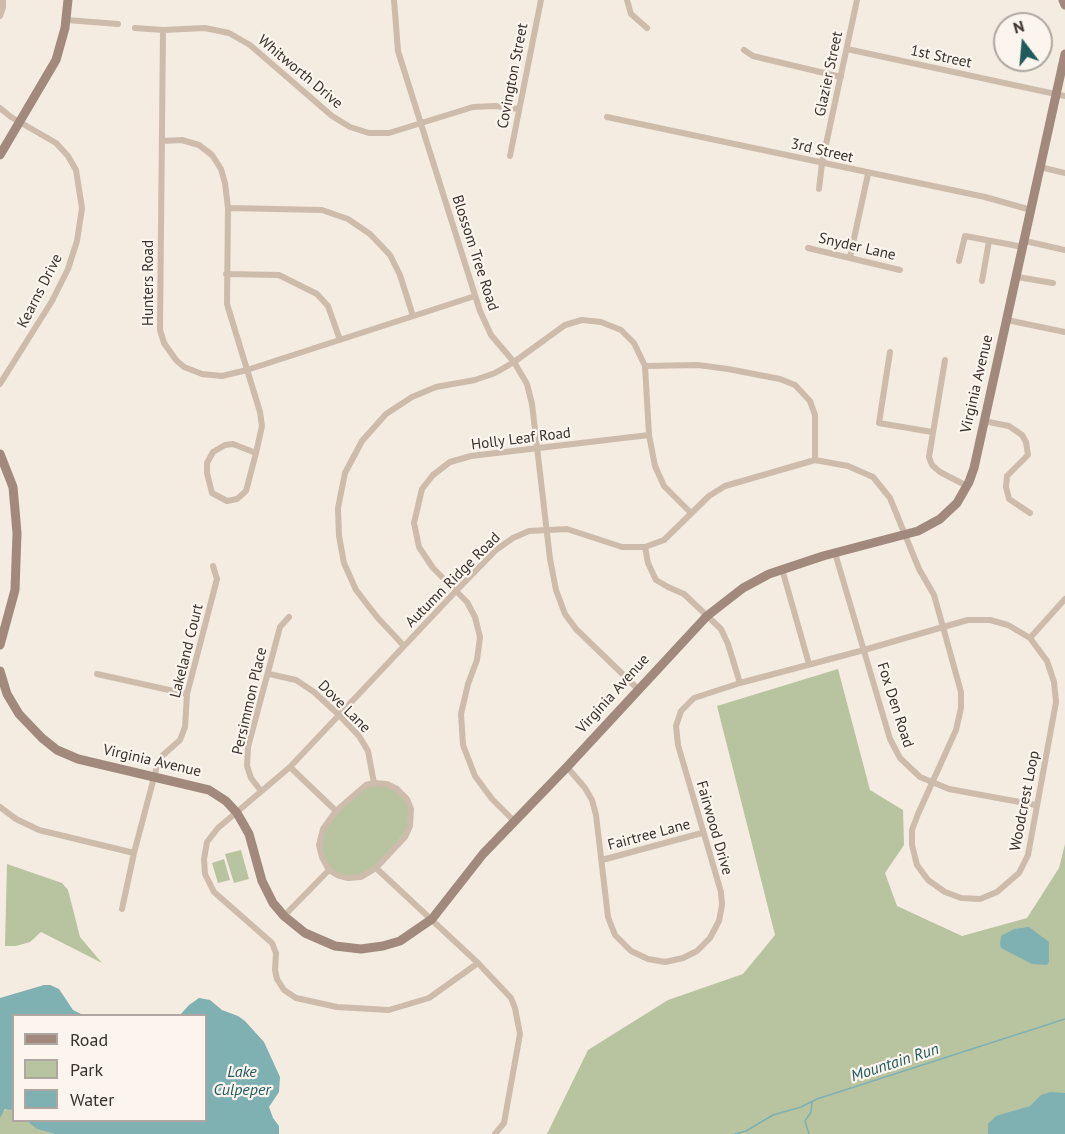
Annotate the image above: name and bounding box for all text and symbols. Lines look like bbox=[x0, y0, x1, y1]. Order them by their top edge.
north arrow bbox=[993, 12, 1053, 72]
text: N bbox=[1011, 16, 1026, 38]
street label: Covington Street bbox=[494, 22, 532, 130]
street label: Glazier Street bbox=[811, 30, 847, 118]
street label: Whitworth Drive bbox=[254, 31, 346, 113]
street label: 1st Street bbox=[909, 42, 973, 72]
street label: 3rd Street bbox=[789, 135, 855, 167]
street label: Blossom Tree Road bbox=[448, 193, 502, 313]
street label: Snyder Lane bbox=[817, 229, 897, 265]
street label: Hunters Road bbox=[140, 240, 158, 326]
street label: Kearns Drive bbox=[14, 251, 66, 331]
street label: Virginia Avenue bbox=[957, 333, 997, 435]
street label: Holly Leaf Road bbox=[470, 424, 572, 454]
street label: Autumn Ridge Road bbox=[402, 529, 504, 631]
street label: Lakeland Court bbox=[167, 602, 207, 700]
street label: Persimmon Place bbox=[229, 646, 271, 756]
street label: Virginia Avenue bbox=[573, 651, 653, 737]
street label: Fox Den Road bbox=[873, 660, 917, 750]
street label: Dove Lane bbox=[314, 677, 374, 737]
street label: Virginia Avenue bbox=[101, 741, 203, 781]
street label: Woodcrest Loop bbox=[1006, 749, 1044, 853]
street label: Fairwood Drive bbox=[692, 779, 736, 877]
street label: Fairtree Lane bbox=[606, 815, 692, 855]
legend bbox=[12, 1014, 207, 1122]
text: Road bbox=[70, 1028, 108, 1051]
water label: Mountain Run bbox=[849, 1040, 941, 1086]
text: Park bbox=[70, 1058, 103, 1081]
water label: Lake Culpeper bbox=[213, 1062, 271, 1100]
text: Water bbox=[70, 1088, 114, 1111]

